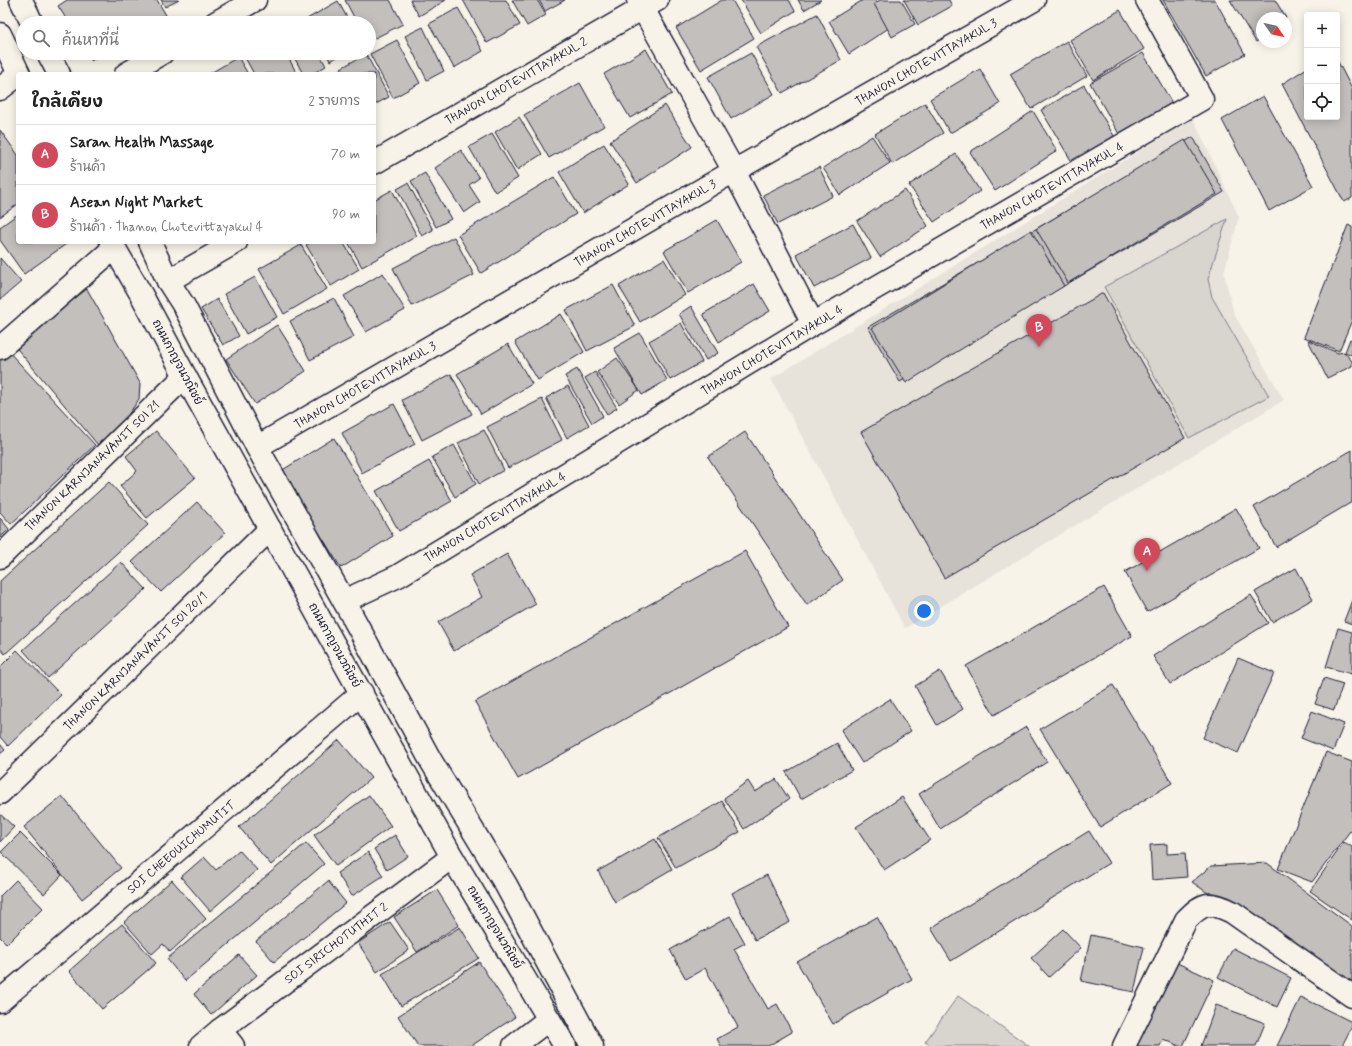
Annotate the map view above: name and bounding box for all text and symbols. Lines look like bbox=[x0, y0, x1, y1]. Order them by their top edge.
north arrow bbox=[1256, 12, 1292, 48]
map controls bbox=[1304, 12, 1340, 120]
button: + bbox=[1304, 12, 1340, 48]
street label: THANON CHOTEVITTAYAKUL 3 bbox=[852, 15, 1001, 110]
search box bbox=[16, 16, 376, 60]
icon: search bbox=[30, 27, 52, 49]
text: ค้นหาที่นี่ bbox=[62, 31, 119, 51]
street label: THANON CHOTEVITTAYAKUL 2 bbox=[442, 34, 591, 129]
button: − bbox=[1304, 48, 1340, 84]
button: locate bbox=[1304, 84, 1340, 120]
text: ใกล้เคียง bbox=[32, 91, 103, 113]
text: 2 รายการ bbox=[308, 93, 360, 110]
text: Saran Health Massage bbox=[70, 133, 214, 153]
street label: THANON CHOTEVITTAYAKUL 4 bbox=[978, 139, 1127, 235]
text: A bbox=[41, 146, 49, 163]
text: 70 m bbox=[331, 146, 360, 163]
text: ร้านค้า bbox=[70, 159, 106, 176]
street label: THANON CHOTEVITTAYAKUL 3 bbox=[571, 176, 720, 271]
text: Asean Night Market bbox=[70, 193, 203, 213]
text: B bbox=[41, 206, 49, 223]
text: 90 m bbox=[332, 206, 360, 223]
text: ร้านค้า · Thanon Chotevittayakul 4 bbox=[70, 219, 263, 236]
street label: THANON CHOTEVITTAYAKUL 4 bbox=[698, 302, 847, 400]
pin: B bbox=[1026, 314, 1052, 347]
street label: ถนนกาญจนวณิชย์ bbox=[148, 316, 207, 408]
street label: THANON CHOTEVITTAYAKUL 3 bbox=[291, 338, 440, 433]
street label: THANON KARNJANAVANIT SOI 21 bbox=[22, 398, 164, 536]
street label: THANON CHOTEVITTAYAKUL 4 bbox=[421, 469, 570, 567]
pin: A bbox=[1134, 538, 1160, 571]
street label: THANON KARNJANAVANIT SOI 20/1 bbox=[60, 589, 211, 735]
street label: ถนนกาญจนวณิชย์ bbox=[304, 600, 365, 691]
your location bbox=[914, 601, 934, 621]
street label: SOI CHEEOUICHUMUTIT bbox=[124, 797, 240, 898]
street label: ถนนกาญจนวณิชย์ bbox=[463, 882, 526, 972]
street label: SOI SIRICHOTUTHIT 2 bbox=[282, 900, 392, 988]

